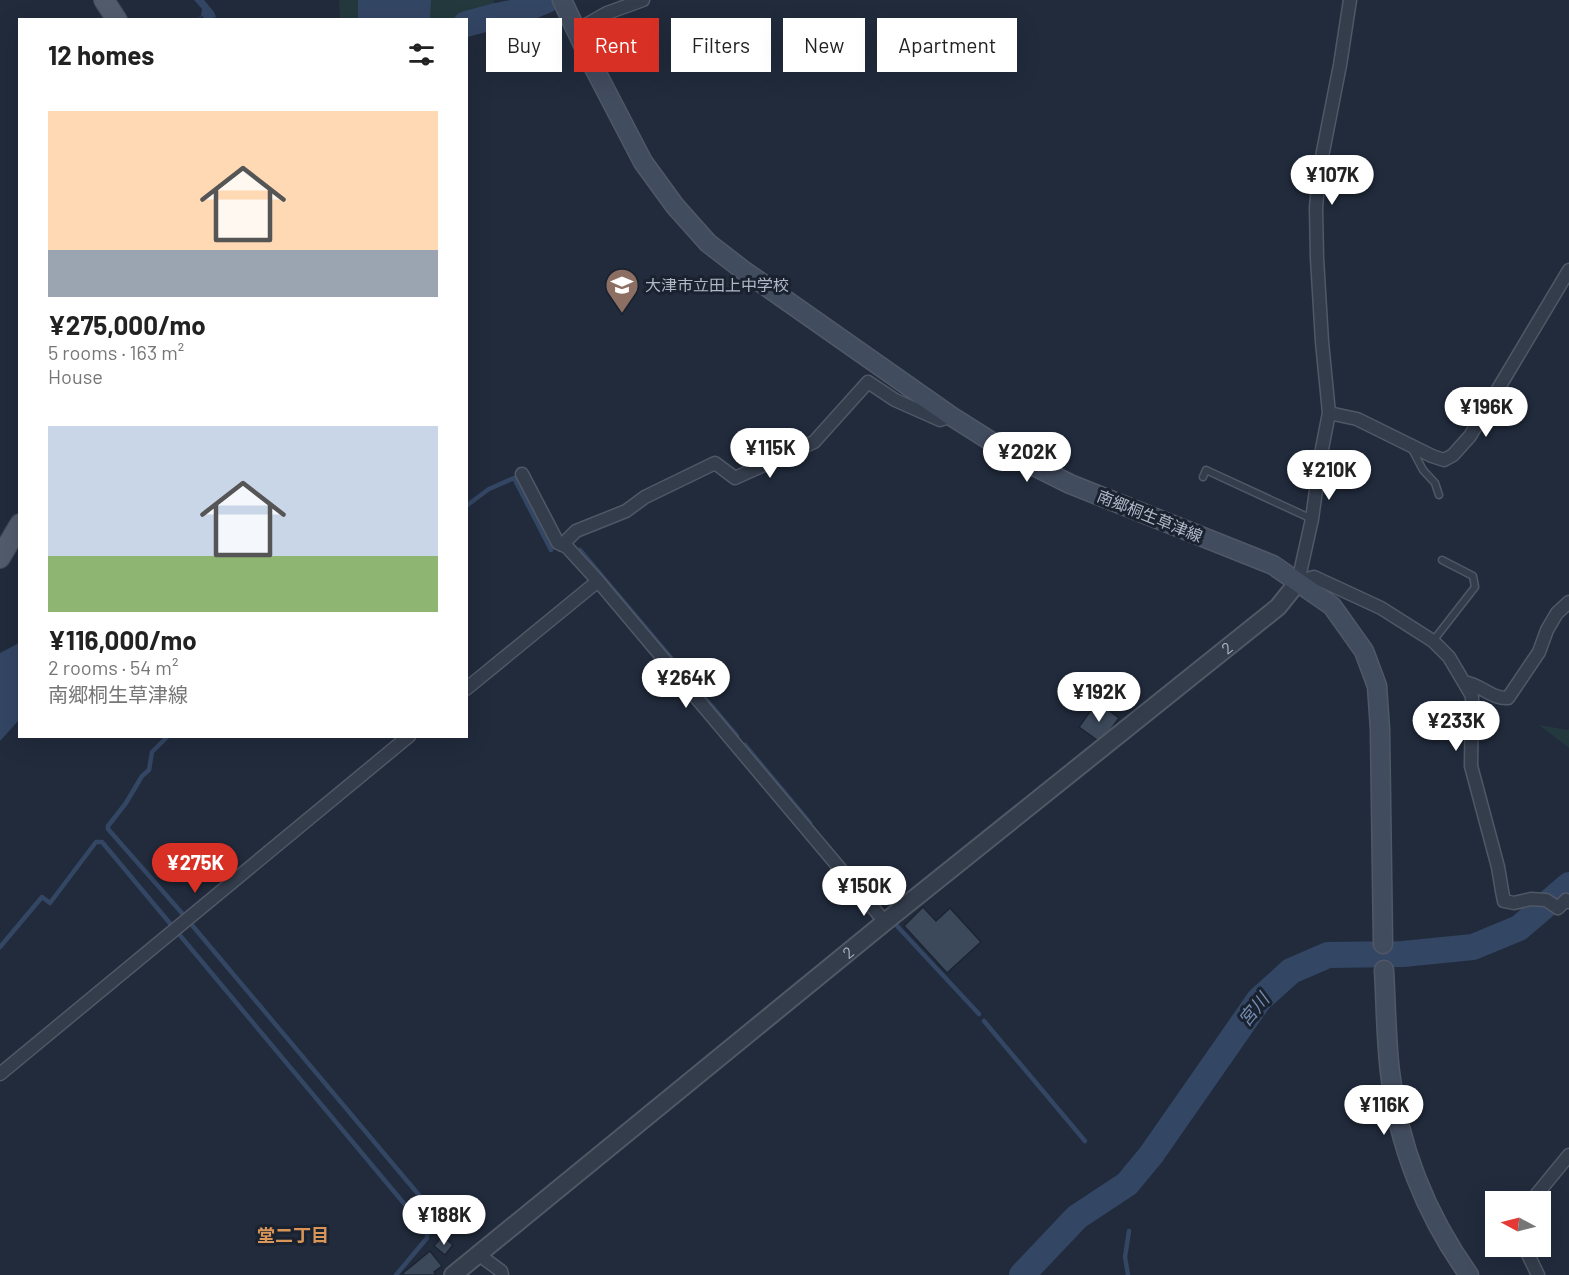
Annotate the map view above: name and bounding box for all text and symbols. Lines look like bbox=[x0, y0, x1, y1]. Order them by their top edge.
chip: Buy bbox=[486, 18, 562, 72]
chip: Rent bbox=[574, 18, 659, 72]
chip: Filters bbox=[671, 18, 771, 72]
chip: New bbox=[783, 18, 865, 72]
chip: Apartment bbox=[877, 18, 1017, 72]
icon: filters bbox=[405, 38, 438, 71]
text: 12 homes bbox=[48, 39, 154, 70]
icon: home bbox=[189, 150, 297, 258]
pin: ¥107K bbox=[1290, 155, 1374, 206]
text: ¥107K bbox=[1305, 162, 1359, 186]
school or university icon: 大津市立田上中学校 bbox=[604, 267, 640, 314]
place label: 大津市立田上中学校 bbox=[645, 275, 789, 294]
text: ¥275,000/mo bbox=[48, 309, 206, 340]
text: 5 rooms · 163 m² bbox=[48, 340, 184, 364]
text: House bbox=[48, 364, 103, 388]
pin: ¥196K bbox=[1444, 387, 1528, 438]
text: ¥196K bbox=[1459, 394, 1513, 418]
pin: ¥115K bbox=[728, 428, 812, 479]
pin: ¥202K bbox=[985, 432, 1069, 483]
text: ¥115K bbox=[744, 435, 796, 459]
text: ¥202K bbox=[997, 439, 1057, 463]
pin: ¥210K bbox=[1287, 450, 1371, 501]
text: ¥210K bbox=[1301, 457, 1357, 481]
icon: home bbox=[189, 465, 297, 573]
street label: 南郷桐生草津線 bbox=[1095, 486, 1206, 545]
text: ¥116,000/mo bbox=[48, 624, 197, 655]
street label: 2 bbox=[1217, 638, 1236, 658]
text: 2 rooms · 54 m² bbox=[48, 655, 178, 679]
pin: ¥264K bbox=[644, 658, 728, 709]
text: ¥264K bbox=[656, 665, 716, 689]
pin: ¥192K bbox=[1057, 672, 1141, 723]
text: ¥192K bbox=[1071, 679, 1127, 703]
text: 南郷桐生草津線 bbox=[48, 682, 188, 706]
pin: ¥233K bbox=[1414, 701, 1498, 752]
text: ¥233K bbox=[1427, 708, 1485, 732]
pin: ¥275K bbox=[153, 843, 237, 894]
text: ¥275K bbox=[166, 850, 224, 874]
pin: ¥150K bbox=[822, 866, 906, 917]
text: ¥150K bbox=[836, 873, 892, 897]
street label: 2 bbox=[838, 942, 857, 962]
water label: 宮川 bbox=[1233, 987, 1274, 1030]
pin: ¥116K bbox=[1342, 1085, 1426, 1136]
text: ¥116K bbox=[1358, 1092, 1410, 1116]
north arrow bbox=[1485, 1191, 1551, 1257]
map controls bbox=[1485, 1191, 1551, 1257]
pin: ¥188K bbox=[402, 1195, 486, 1246]
text: ¥188K bbox=[417, 1202, 471, 1226]
district label: 堂二丁目 bbox=[257, 1224, 329, 1246]

